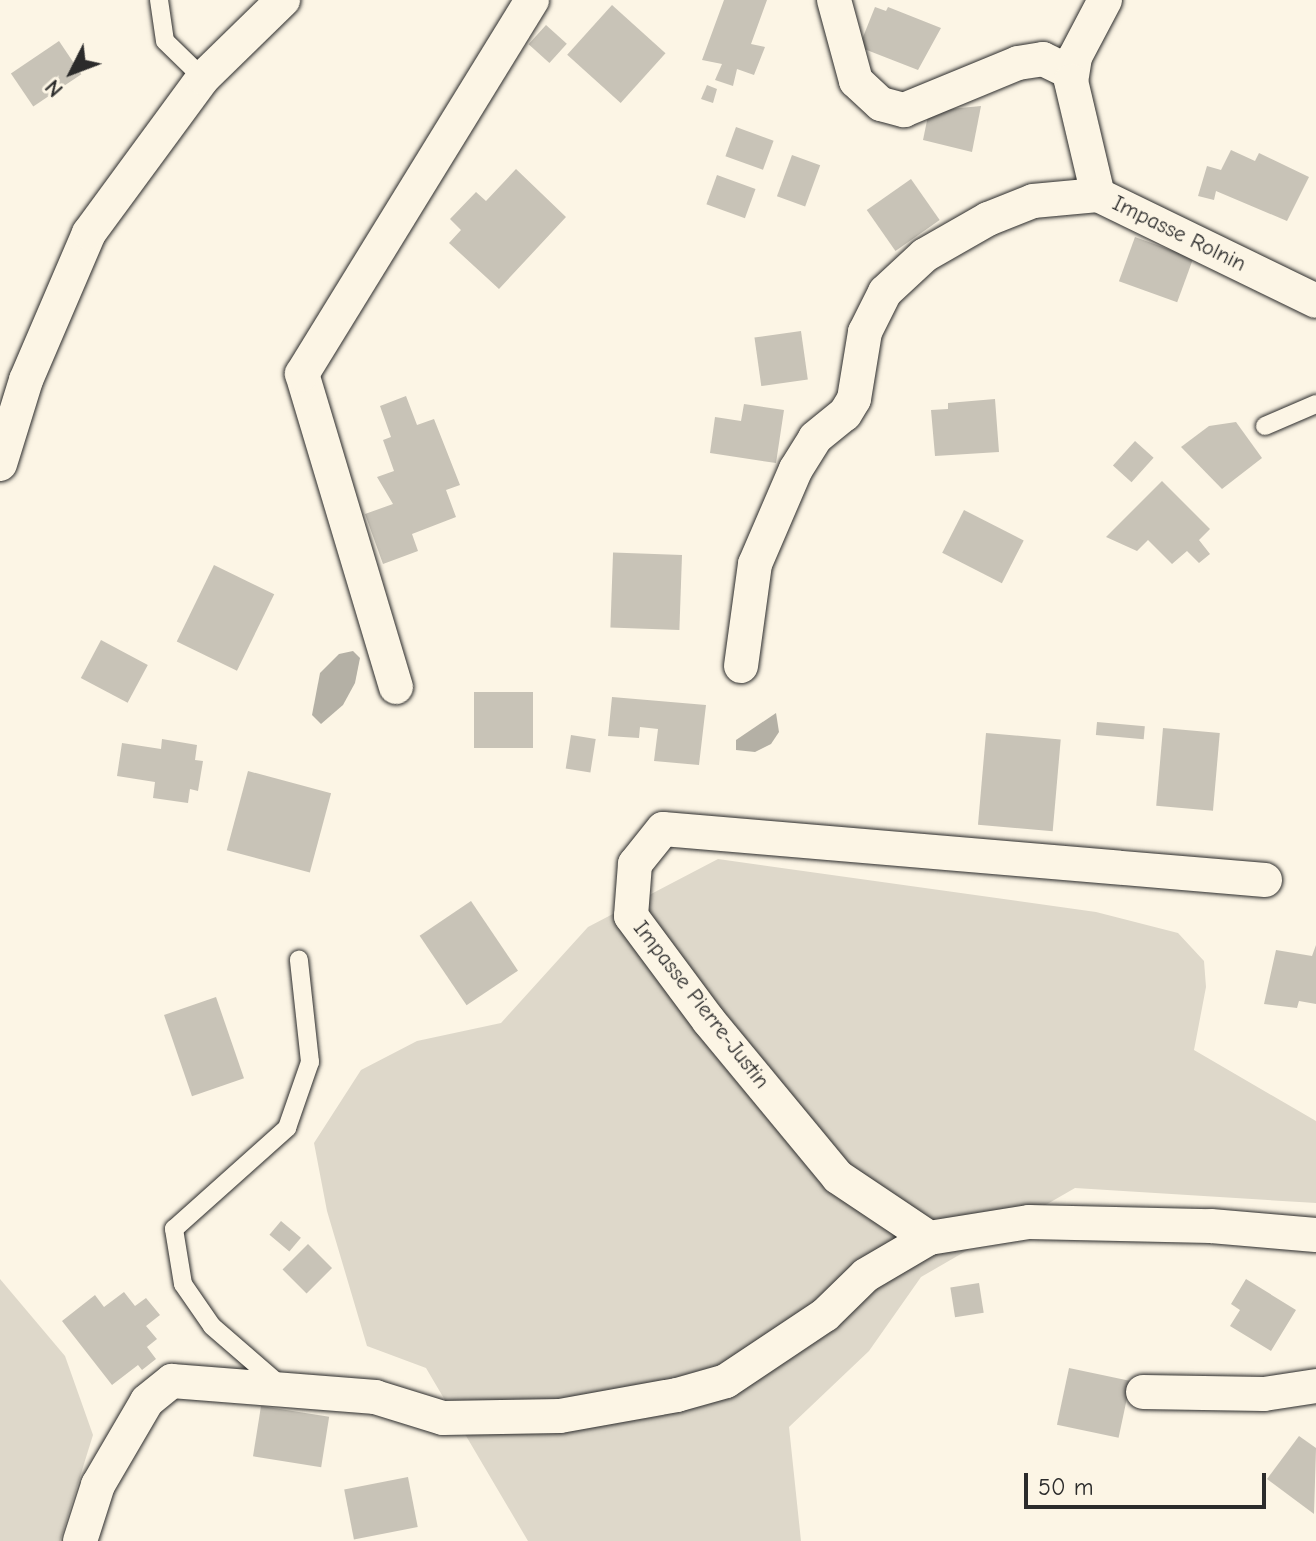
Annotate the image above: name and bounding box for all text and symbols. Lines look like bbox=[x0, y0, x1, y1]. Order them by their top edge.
north arrow bbox=[32, 32, 112, 112]
text: N bbox=[40, 74, 69, 102]
street label: Impasse Rolnin bbox=[1108, 190, 1250, 278]
street label: Impasse Pierre-Justin bbox=[627, 916, 775, 1094]
scale bar bbox=[1028, 1457, 1270, 1507]
text: 50 m bbox=[1038, 1473, 1094, 1501]

